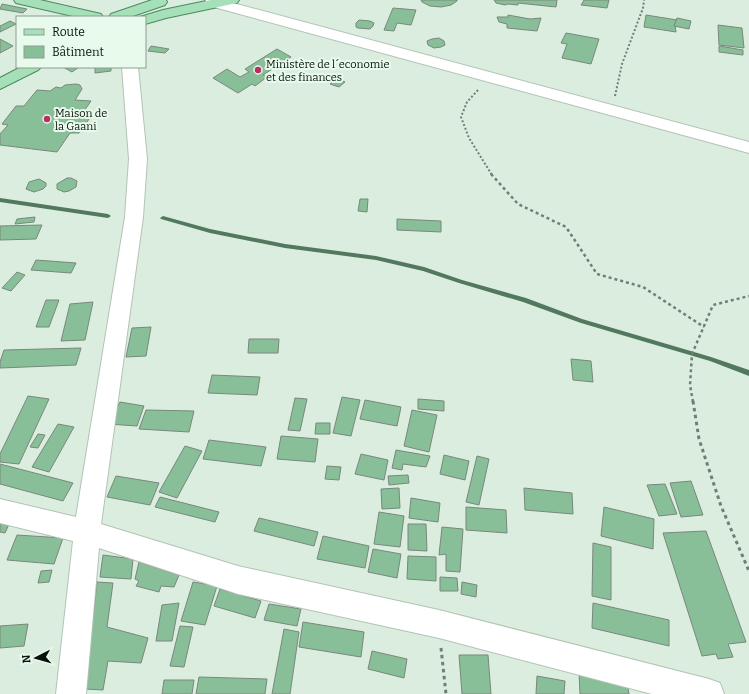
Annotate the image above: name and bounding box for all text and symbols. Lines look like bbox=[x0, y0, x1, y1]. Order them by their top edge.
legend bbox=[16, 16, 146, 68]
text: Route bbox=[52, 25, 85, 39]
text: Bâtiment bbox=[52, 45, 105, 59]
place label: Ministère de l´economie et des finances bbox=[266, 58, 390, 84]
marker: Ministère de l´economie et des finances bbox=[253, 65, 263, 75]
place label: Maison de la Gaani bbox=[55, 107, 107, 133]
marker: Maison de la Gaani bbox=[42, 114, 52, 124]
north arrow bbox=[16, 638, 56, 678]
text: N bbox=[20, 654, 33, 664]

